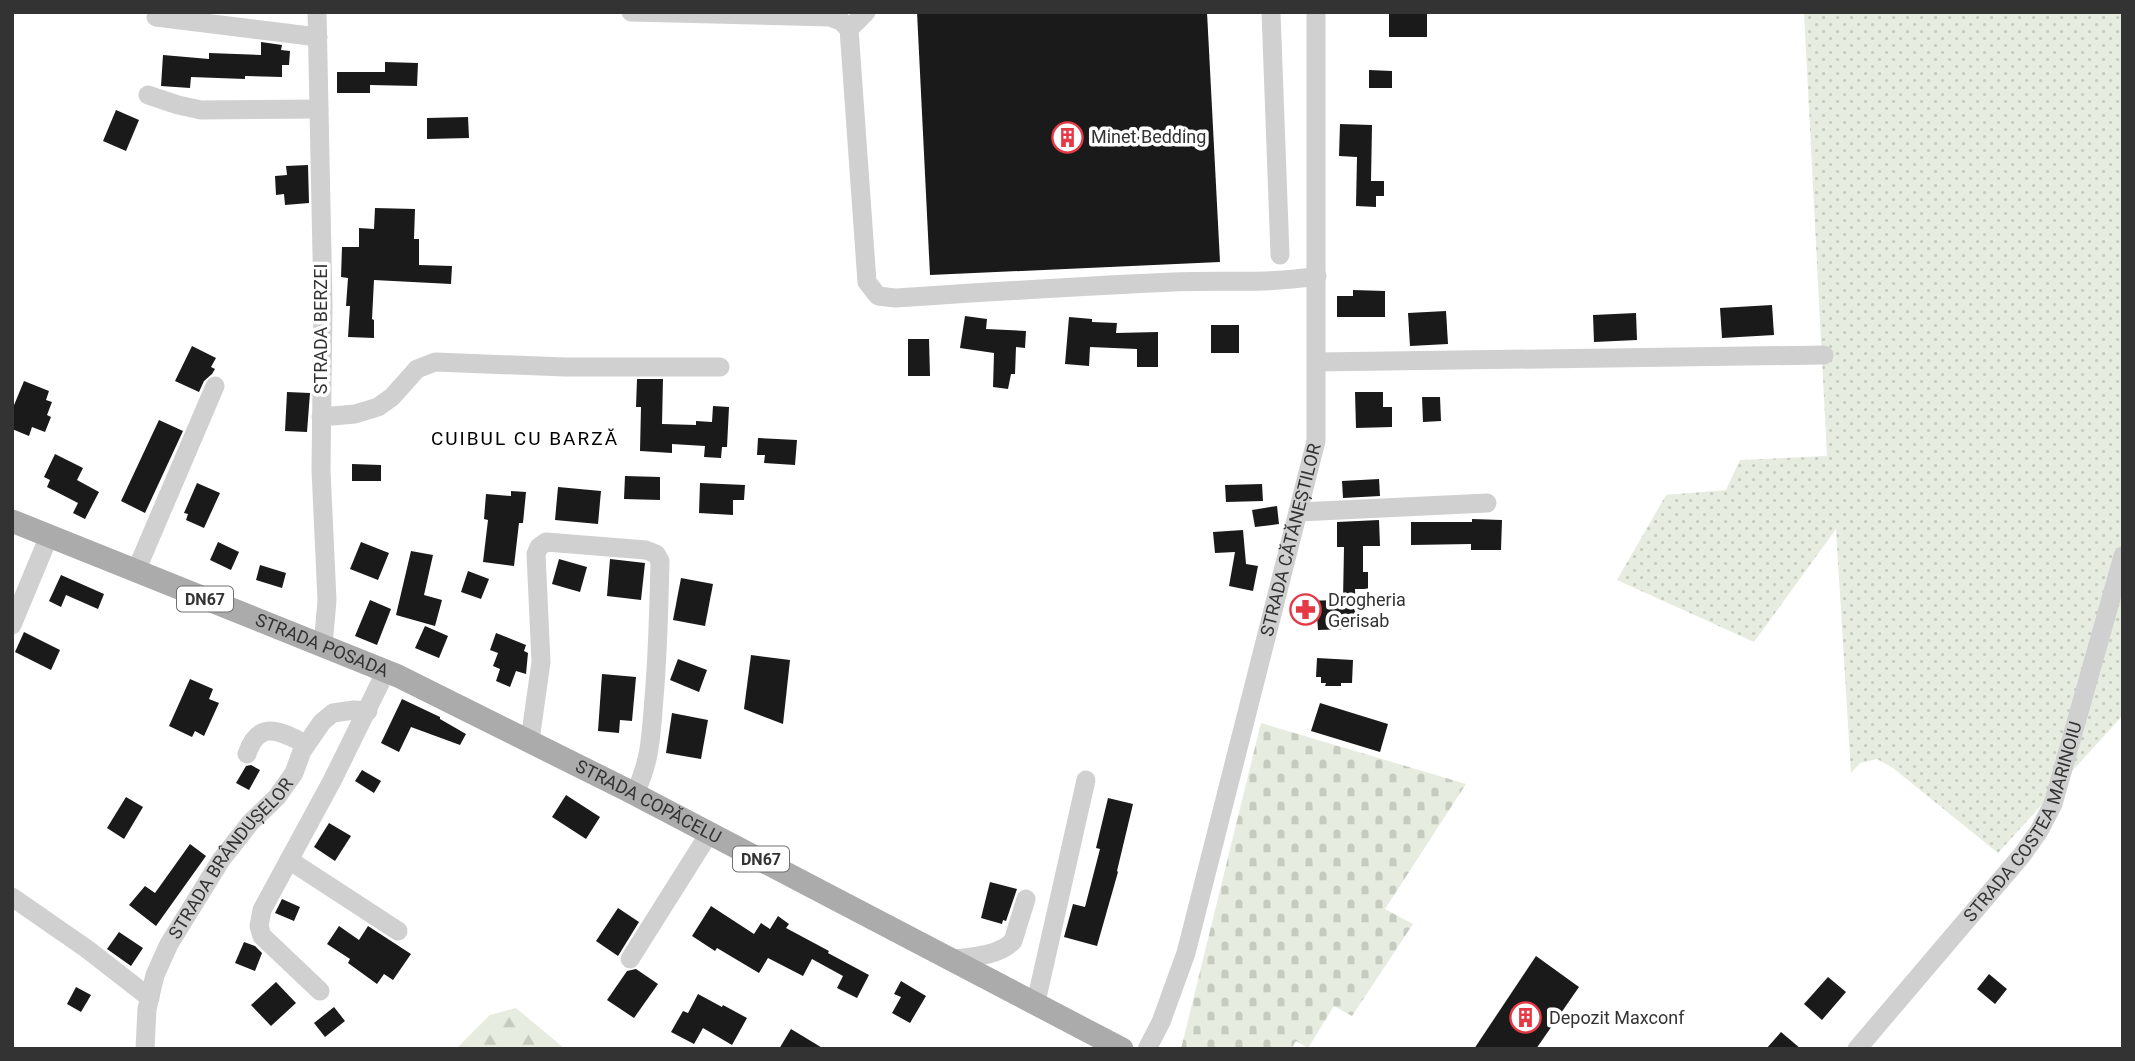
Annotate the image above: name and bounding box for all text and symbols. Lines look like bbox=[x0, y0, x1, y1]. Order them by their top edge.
building icon: Minet Bedding bbox=[1051, 120, 1085, 154]
place label: Minet Bedding bbox=[1091, 126, 1206, 147]
street label: STRADA BERZEI bbox=[310, 264, 331, 394]
district label: CUIBUL CU BARZĂ bbox=[431, 427, 619, 450]
street label: STRADA CĂTĂNEȘTILOR bbox=[1256, 441, 1325, 638]
road number: DN67 bbox=[177, 586, 233, 612]
place label: Drogheria Gerisab bbox=[1328, 589, 1406, 631]
pharmacy icon: Drogheria Gerisab bbox=[1288, 593, 1322, 627]
street label: STRADA POSADA bbox=[252, 609, 392, 681]
street label: STRADA COSTEA MARINOIU bbox=[1959, 719, 2086, 926]
street label: STRADA COPĂCELU bbox=[572, 755, 725, 847]
street label: STRADA BRÂNDUȘELOR bbox=[164, 774, 297, 942]
road number: DN67 bbox=[733, 846, 789, 872]
building icon: Depozit Maxconf bbox=[1509, 1001, 1543, 1035]
place label: Depozit Maxconf bbox=[1549, 1007, 1685, 1028]

